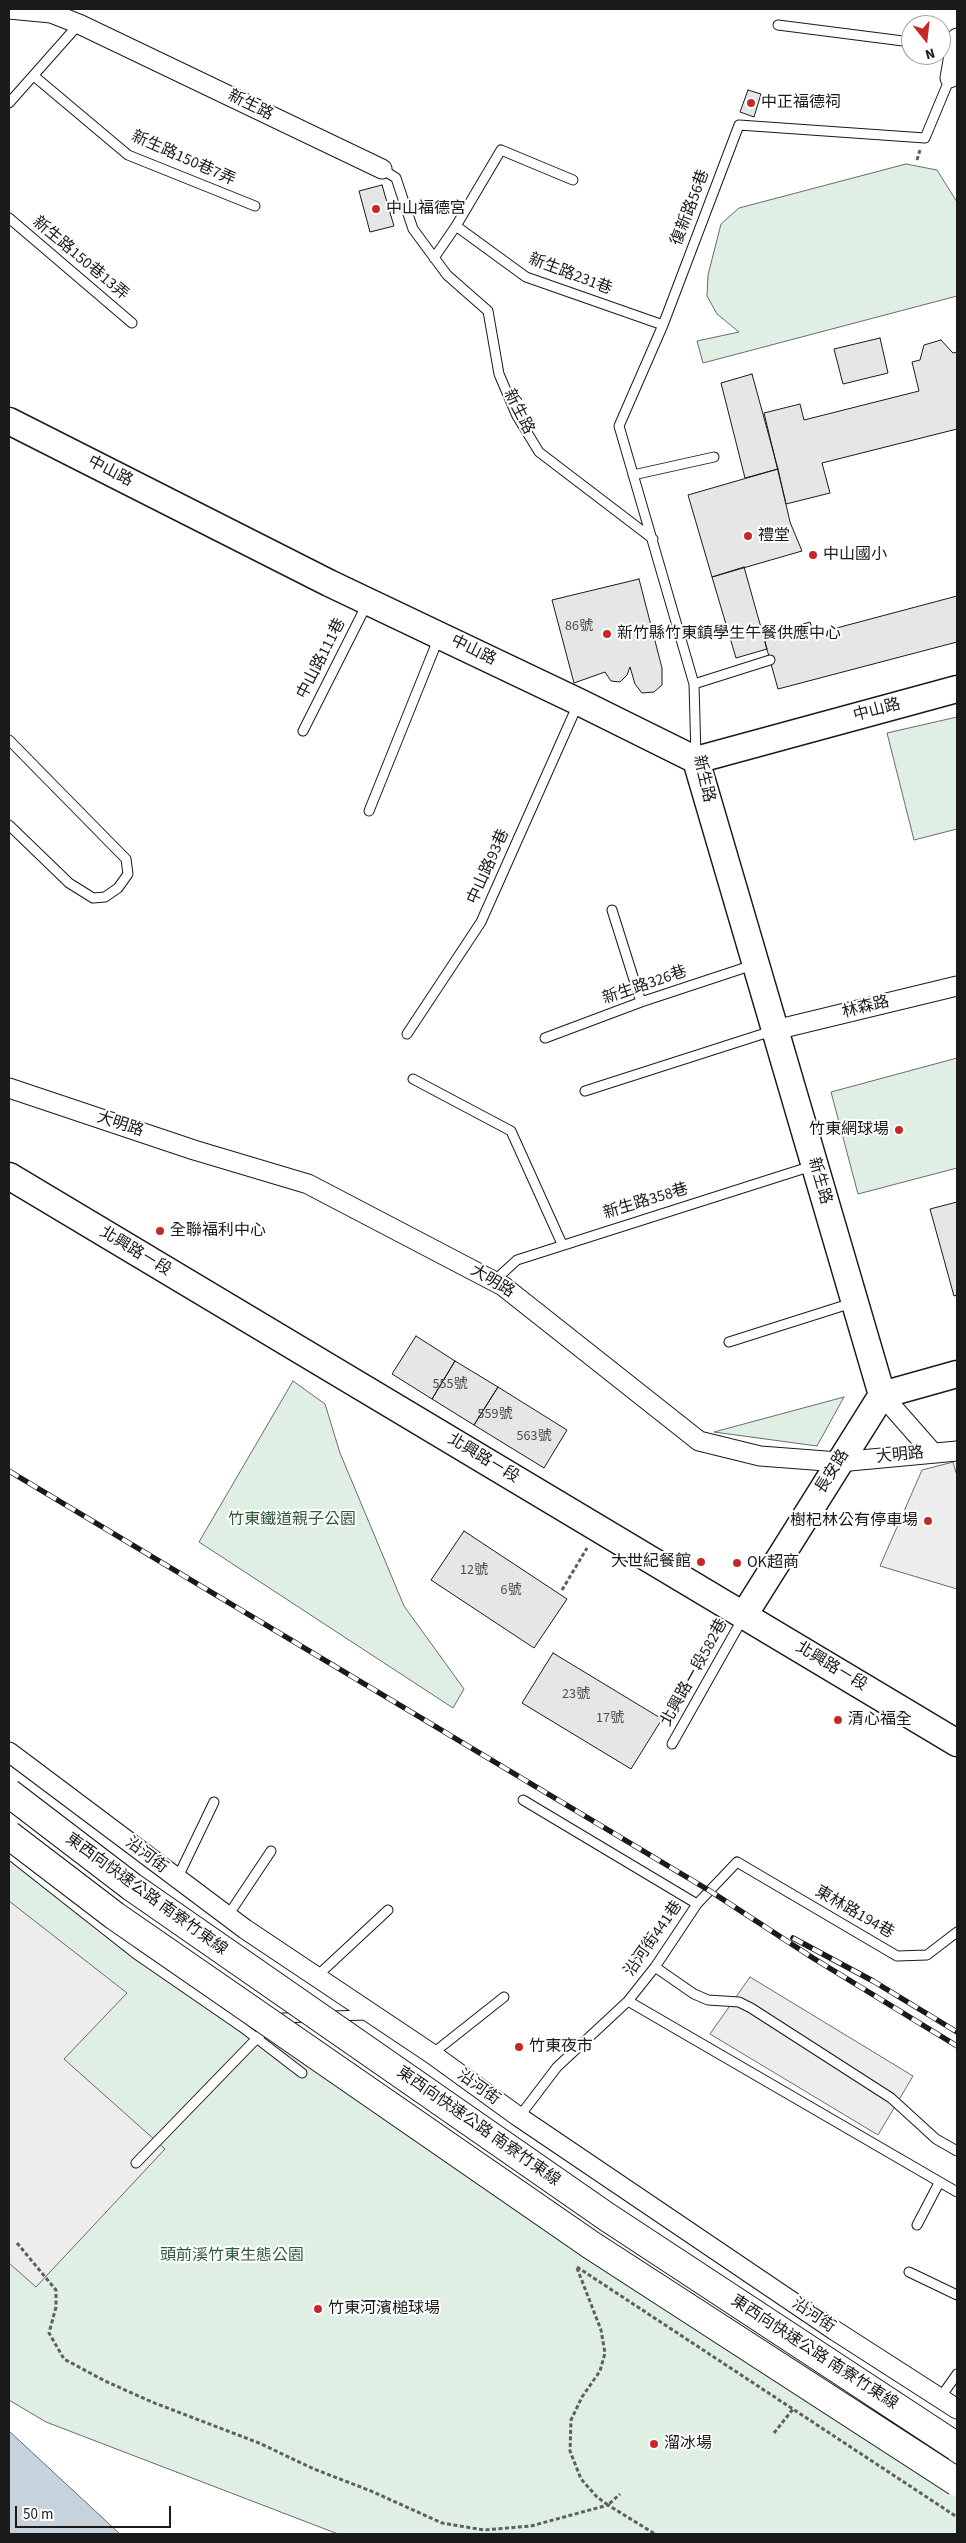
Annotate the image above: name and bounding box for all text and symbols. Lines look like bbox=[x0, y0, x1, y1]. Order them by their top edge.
north arrow bbox=[901, 15, 951, 65]
text: N bbox=[923, 43, 937, 64]
street label: 新生路 bbox=[224, 87, 276, 125]
place label: 中正福德祠 bbox=[761, 93, 841, 113]
marker: 中正福德祠 bbox=[745, 97, 757, 109]
street label: 新生路150巷7弄 bbox=[128, 127, 238, 191]
street label: 復新路56巷 bbox=[668, 167, 714, 249]
place label: 中山福德宮 bbox=[386, 199, 466, 219]
marker: 中山福德宮 bbox=[370, 203, 382, 215]
street label: 新生路150巷13弄 bbox=[28, 213, 132, 305]
street label: 新生路231巷 bbox=[526, 250, 614, 300]
street label: 新生路 bbox=[499, 386, 537, 438]
street label: 中山路 bbox=[84, 453, 136, 491]
place label: 禮堂 bbox=[758, 526, 790, 546]
marker: 禮堂 bbox=[742, 530, 754, 542]
place label: 中山國小 bbox=[823, 545, 887, 565]
marker: 中山國小 bbox=[807, 549, 819, 561]
street label: 中山路111巷 bbox=[294, 616, 350, 702]
house number: 86號 bbox=[565, 619, 593, 635]
place label: 新竹縣竹東鎮學生午餐供應中心 bbox=[617, 624, 841, 644]
marker: 新竹縣竹東鎮學生午餐供應中心 bbox=[601, 628, 613, 640]
street label: 中山路 bbox=[447, 632, 499, 670]
street label: 中山路 bbox=[851, 696, 903, 726]
street label: 新生路 bbox=[688, 753, 718, 805]
street label: 中山路93巷 bbox=[464, 827, 514, 907]
street label: 新生路326巷 bbox=[600, 963, 690, 1009]
street label: 林森路 bbox=[840, 993, 892, 1023]
street label: 大明路 bbox=[94, 1108, 146, 1142]
place label: 竹東網球場 bbox=[809, 1120, 889, 1140]
marker: 竹東網球場 bbox=[893, 1124, 905, 1136]
street label: 新生路 bbox=[803, 1155, 835, 1207]
street label: 新生路358巷 bbox=[601, 1180, 691, 1224]
place label: 全聯福利中心 bbox=[170, 1221, 266, 1241]
street label: 北興路ㄧ段 bbox=[96, 1223, 174, 1281]
marker: 全聯福利中心 bbox=[154, 1225, 166, 1237]
street label: 大明路 bbox=[466, 1261, 518, 1303]
house number: 555號 bbox=[433, 1377, 467, 1393]
house number: 559號 bbox=[478, 1407, 512, 1423]
house number: 563號 bbox=[517, 1429, 551, 1445]
street label: 北興路ㄧ段 bbox=[444, 1430, 522, 1488]
street label: 大明路 bbox=[875, 1444, 925, 1468]
street label: 長安路 bbox=[812, 1447, 854, 1497]
park label: 竹東鐵道親子公園 bbox=[228, 1510, 356, 1530]
place label: 樹杞林公有停車場 bbox=[790, 1511, 918, 1531]
marker: 樹杞林公有停車場 bbox=[922, 1515, 934, 1527]
place label: 大世紀餐館 bbox=[611, 1552, 691, 1572]
place label: OK超商 bbox=[747, 1553, 799, 1573]
marker: 大世紀餐館 bbox=[695, 1556, 707, 1568]
marker: OK超商 bbox=[731, 1557, 743, 1569]
house number: 12號 bbox=[460, 1563, 488, 1579]
house number: 6號 bbox=[501, 1583, 521, 1599]
street label: 北興路ㄧ段582巷 bbox=[658, 1616, 732, 1730]
street label: 北興路ㄧ段 bbox=[792, 1638, 870, 1696]
house number: 23號 bbox=[562, 1687, 590, 1703]
place label: 清心福全 bbox=[848, 1710, 912, 1730]
house number: 17號 bbox=[596, 1711, 624, 1727]
marker: 清心福全 bbox=[832, 1714, 844, 1726]
street label: 東西向快速公路 南寮竹東線 bbox=[61, 1830, 231, 1960]
street label: 沿河街 bbox=[121, 1834, 171, 1878]
street label: 東林路194巷 bbox=[811, 1883, 897, 1943]
street label: 沿河街441巷 bbox=[621, 1898, 687, 1980]
place label: 竹東夜市 bbox=[529, 2037, 593, 2057]
marker: 竹東夜市 bbox=[513, 2041, 525, 2053]
street label: 東西向快速公路 南寮竹東線 bbox=[393, 2063, 563, 2191]
street label: 沿河街 bbox=[453, 2066, 503, 2110]
park label: 頭前溪竹東生態公園 bbox=[160, 2246, 304, 2266]
street label: 東西向快速公路 南寮竹東線 bbox=[727, 2292, 901, 2414]
street label: 沿河街 bbox=[788, 2295, 838, 2337]
place label: 竹東河濱槌球場 bbox=[328, 2299, 440, 2319]
marker: 竹東河濱槌球場 bbox=[312, 2303, 324, 2315]
place label: 溜冰場 bbox=[664, 2434, 712, 2454]
marker: 溜冰場 bbox=[648, 2438, 660, 2450]
scale bar bbox=[18, 2496, 174, 2528]
text: 50 m bbox=[23, 2504, 53, 2525]

